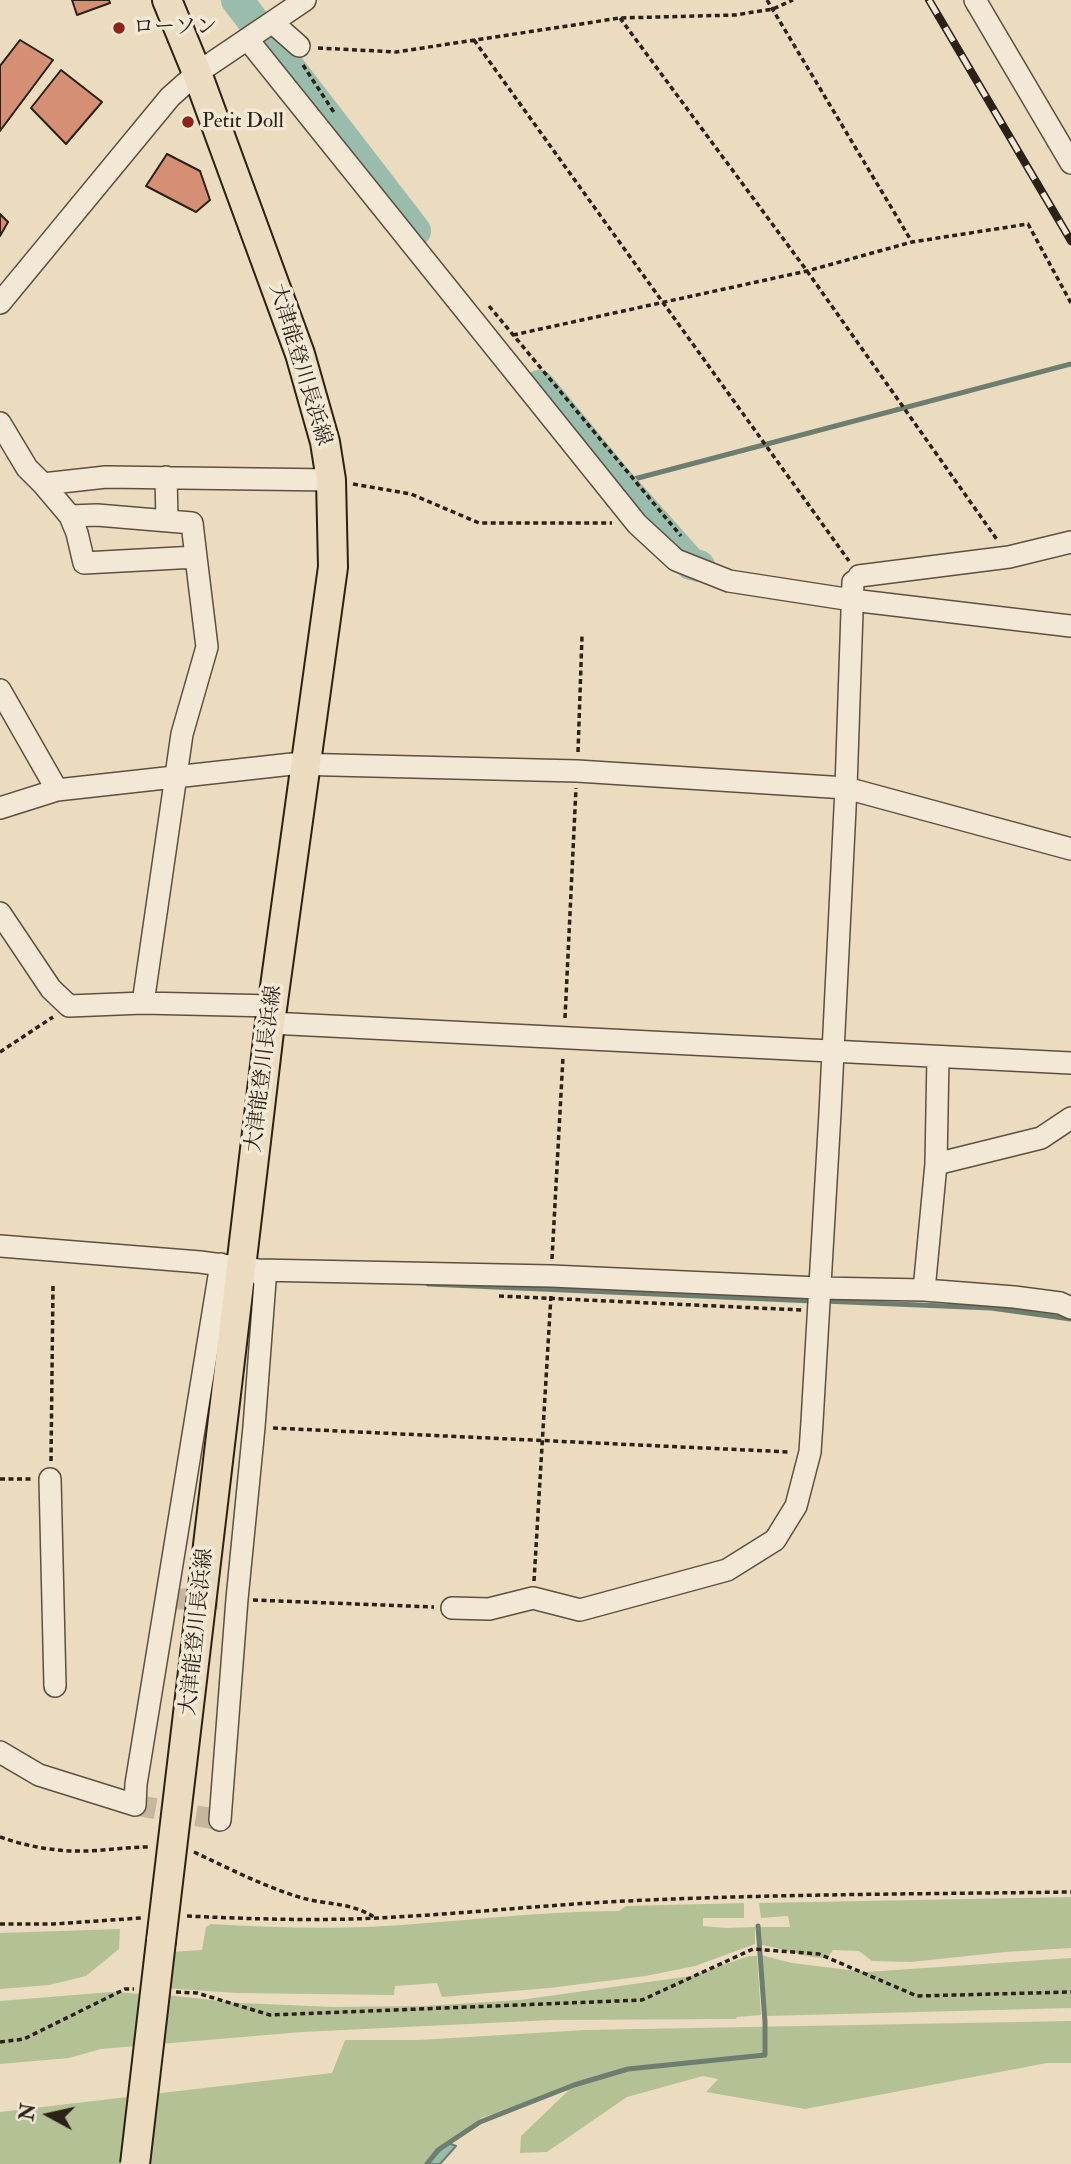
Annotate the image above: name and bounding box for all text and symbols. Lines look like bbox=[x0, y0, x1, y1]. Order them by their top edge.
place label: ローソン bbox=[133, 15, 217, 41]
marker: ローソン bbox=[111, 20, 127, 36]
place label: Petit Doll bbox=[202, 109, 284, 135]
marker: Petit Doll bbox=[180, 114, 196, 130]
street label: 大津能登川長浜線 bbox=[262, 281, 336, 449]
street label: 大津能登川長浜線 bbox=[242, 984, 288, 1154]
street label: 大津能登川長浜線 bbox=[177, 1547, 219, 1717]
north arrow bbox=[14, 2080, 84, 2150]
text: N bbox=[15, 2102, 41, 2122]

